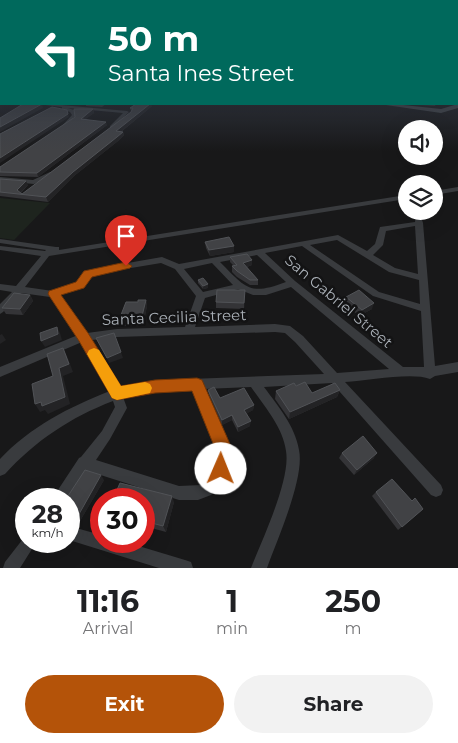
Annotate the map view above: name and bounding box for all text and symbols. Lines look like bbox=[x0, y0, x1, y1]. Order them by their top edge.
text: 50 m bbox=[108, 17, 199, 60]
icon: left bbox=[25, 20, 90, 85]
text: Santa Ines Street bbox=[108, 60, 294, 87]
map controls bbox=[398, 120, 443, 220]
button: sound bbox=[398, 120, 443, 165]
button: layers bbox=[398, 175, 443, 220]
pin bbox=[105, 215, 147, 266]
icon: arrive bbox=[112, 222, 140, 250]
street label: San Gabriel Street bbox=[281, 250, 397, 352]
street label: Santa Cecilia Street bbox=[101, 305, 247, 329]
position arrow bbox=[194, 442, 246, 494]
speed limit sign: 30 bbox=[90, 488, 155, 553]
text: 28 bbox=[32, 499, 63, 529]
text: km/h bbox=[31, 525, 64, 540]
text: 11:16 bbox=[77, 583, 139, 620]
text: 1 bbox=[226, 583, 238, 620]
text: 250 bbox=[325, 583, 381, 620]
text: Arrival bbox=[83, 619, 133, 638]
text: min bbox=[216, 619, 248, 638]
text: m bbox=[345, 619, 362, 638]
button: Exit bbox=[25, 675, 224, 733]
button: Share bbox=[234, 675, 433, 733]

